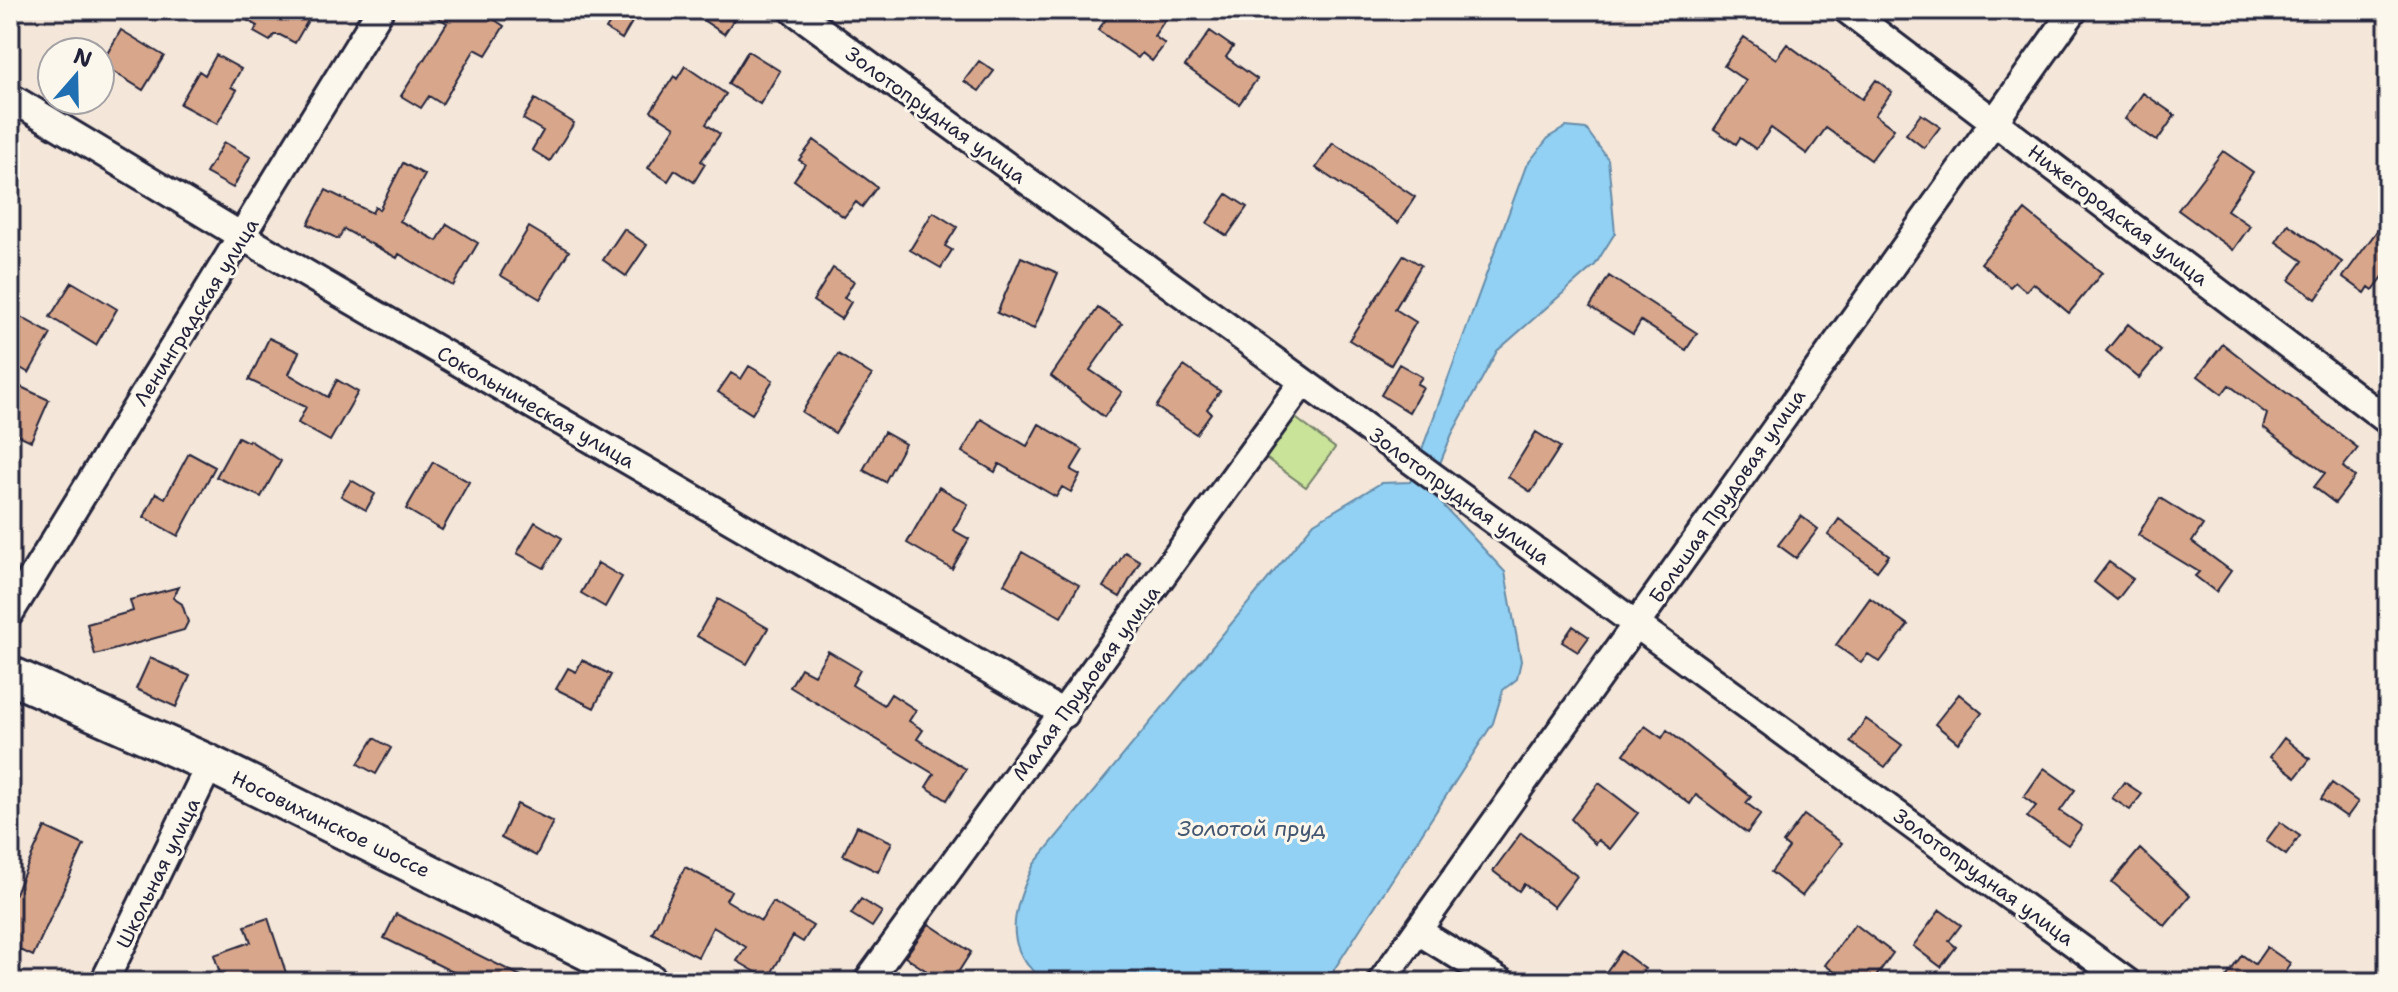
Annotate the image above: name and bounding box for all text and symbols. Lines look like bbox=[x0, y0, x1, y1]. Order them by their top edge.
north arrow bbox=[36, 36, 116, 116]
text: N bbox=[70, 41, 96, 74]
street label: Золотопрудная улица bbox=[841, 41, 1032, 190]
street label: Нижегородская улица bbox=[2023, 139, 2214, 292]
street label: Ленинградская улица bbox=[128, 213, 265, 411]
street label: Сокольническая улица bbox=[433, 340, 640, 474]
street label: Большая Прудовая улица bbox=[1643, 383, 1811, 608]
street label: Золотопрудная улица bbox=[1365, 422, 1556, 571]
street label: Малая Прудовая улица bbox=[1006, 580, 1166, 786]
street label: Носовихинское шоссе bbox=[227, 765, 435, 883]
street label: Школьная улица bbox=[110, 793, 206, 953]
street label: Золотопрудная улица bbox=[1889, 803, 2080, 952]
water label: Золотой пруд bbox=[1178, 814, 1326, 843]

